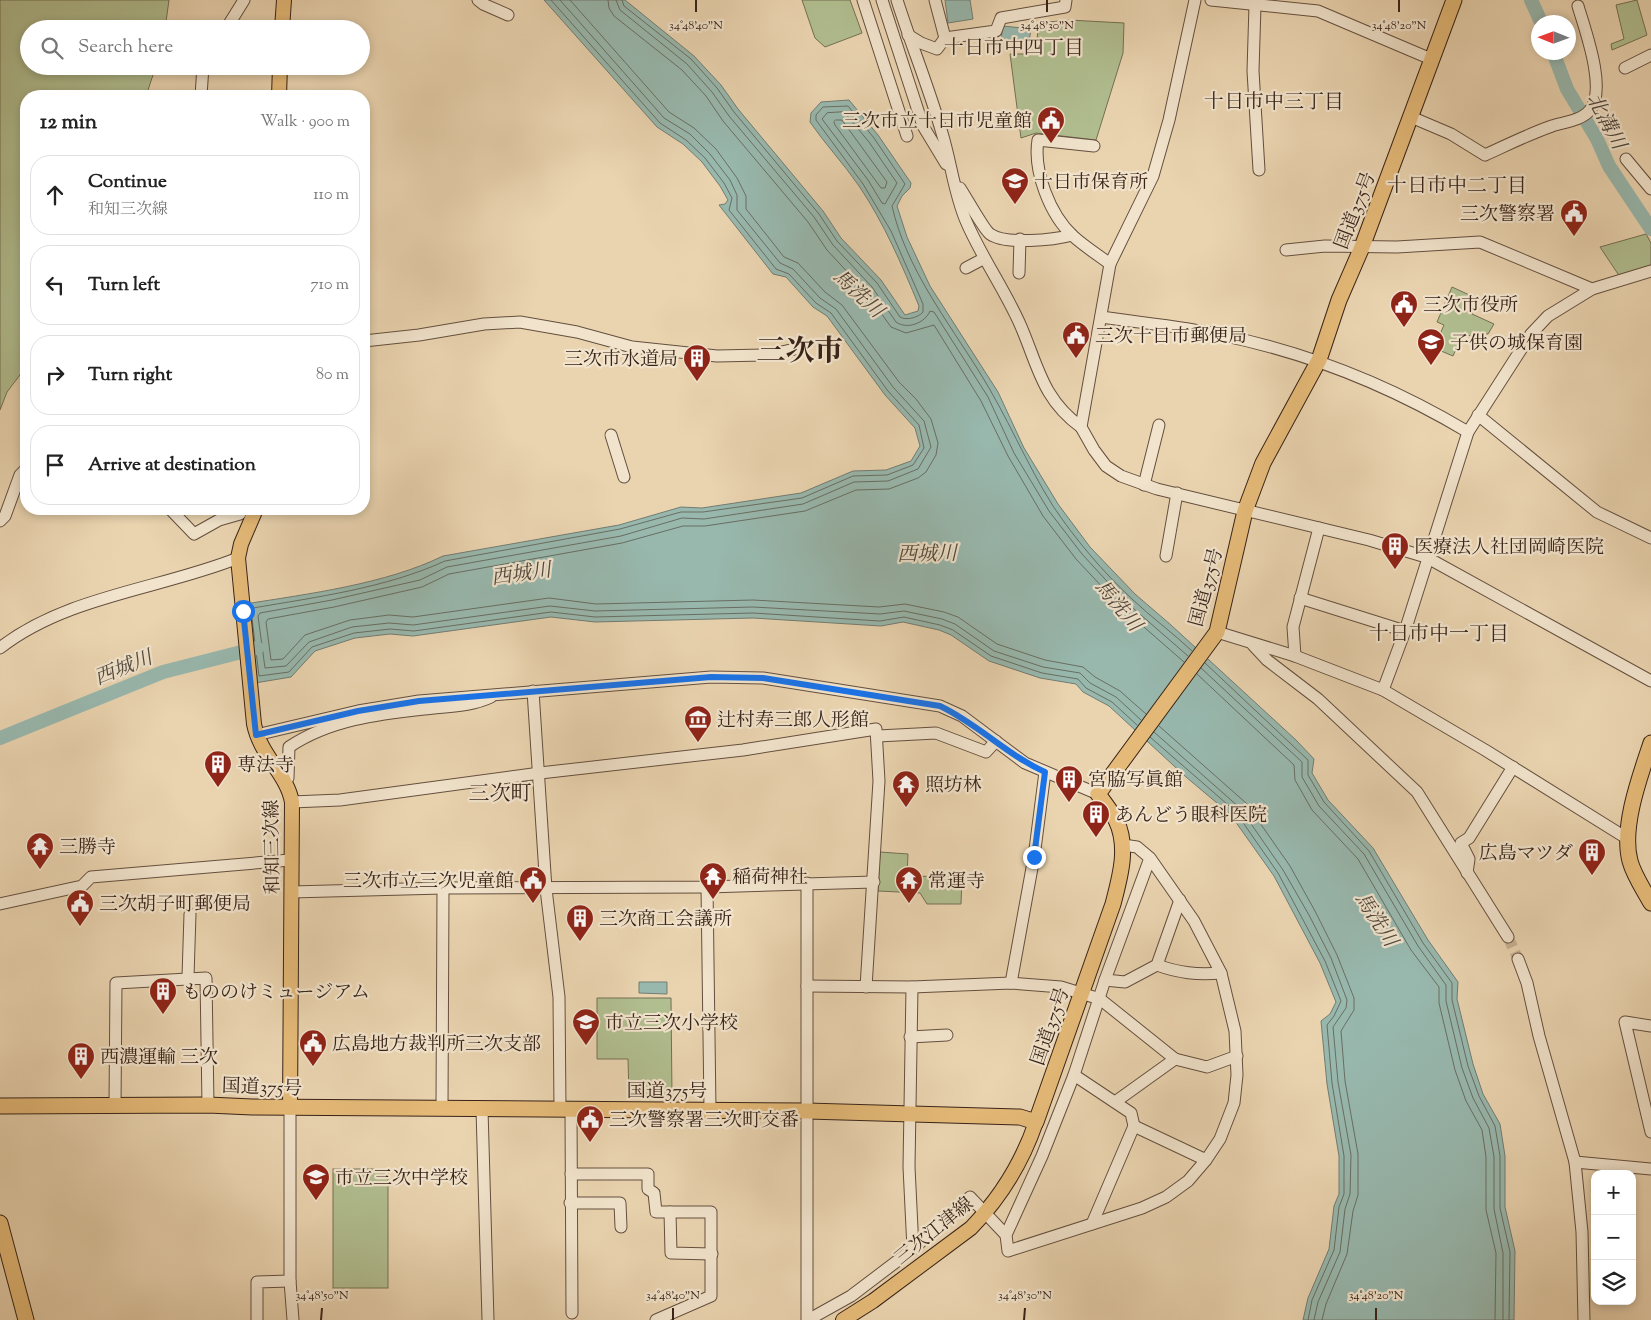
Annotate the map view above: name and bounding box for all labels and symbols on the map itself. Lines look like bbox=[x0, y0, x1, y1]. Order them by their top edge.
north arrow bbox=[1531, 15, 1576, 60]
text: 34°48'40"N bbox=[669, 17, 723, 35]
text: 34°48'30"N bbox=[1020, 17, 1074, 35]
text: 34°48'20"N bbox=[1372, 17, 1427, 35]
district label: 十日市中四丁目 bbox=[944, 35, 1084, 64]
district label: 十日市中三丁目 bbox=[1204, 89, 1344, 118]
water label: 北溝川 bbox=[1578, 89, 1633, 157]
public building icon: 三次市立十日市児童館 bbox=[1036, 105, 1066, 144]
place label: 三次市立十日市児童館 bbox=[842, 109, 1032, 136]
school or university icon: 十日市保育所 bbox=[1000, 166, 1030, 205]
street label: 国道375号 bbox=[1329, 168, 1383, 253]
place label: 十日市保育所 bbox=[1034, 170, 1148, 197]
district label: 十日市中二丁目 bbox=[1387, 173, 1527, 202]
public building icon: 三次警察署 bbox=[1559, 198, 1589, 237]
place label: 三次警察署 bbox=[1460, 202, 1555, 229]
water label: 馬洗川 bbox=[825, 264, 891, 327]
public building icon: 三次市役所 bbox=[1389, 289, 1419, 328]
place label: 三次市役所 bbox=[1423, 293, 1518, 320]
public building icon: 三次十日市郵便局 bbox=[1061, 320, 1091, 359]
place label: 三次十日市郵便局 bbox=[1095, 324, 1247, 351]
school or university icon: 子供の城保育園 bbox=[1416, 327, 1446, 366]
place label: 子供の城保育園 bbox=[1450, 331, 1583, 358]
district label: 三次市 bbox=[756, 332, 844, 374]
building icon: 三次市水道局 bbox=[682, 343, 712, 382]
place label: 三次市水道局 bbox=[564, 347, 678, 374]
building icon: 医療法人社団岡崎医院 bbox=[1380, 531, 1410, 570]
place label: 医療法人社団岡崎医院 bbox=[1414, 535, 1604, 562]
water label: 西城川 bbox=[897, 540, 959, 571]
street label: 国道375号 bbox=[1184, 545, 1231, 630]
water label: 西城川 bbox=[490, 557, 555, 594]
water label: 馬洗川 bbox=[1087, 574, 1149, 640]
route start bbox=[232, 600, 255, 623]
district label: 十日市中一丁目 bbox=[1369, 621, 1509, 650]
water label: 西城川 bbox=[91, 644, 159, 694]
museum icon: 辻村寿三郎人形館 bbox=[683, 704, 713, 743]
place label: 辻村寿三郎人形館 bbox=[717, 708, 869, 735]
building icon: 専法寺 bbox=[203, 749, 233, 788]
place label: 専法寺 bbox=[237, 753, 294, 780]
building icon: 宮脇写眞館 bbox=[1054, 764, 1084, 803]
place label: 宮脇写眞館 bbox=[1088, 768, 1183, 795]
temple icon: 照坊林 bbox=[891, 769, 921, 808]
place label: 照坊林 bbox=[925, 773, 982, 800]
district label: 三次町 bbox=[469, 780, 532, 810]
street label: 和知三次線 bbox=[259, 799, 288, 895]
building icon: あんどう眼科医院 bbox=[1081, 799, 1111, 838]
place label: あんどう眼科医院 bbox=[1115, 803, 1267, 830]
temple icon: 三勝寺 bbox=[25, 831, 55, 870]
place label: 三勝寺 bbox=[59, 835, 116, 862]
building icon: 広島マツダ bbox=[1577, 837, 1607, 876]
place label: 広島マツダ bbox=[1479, 841, 1573, 868]
route end bbox=[1023, 846, 1046, 869]
temple icon: 稲荷神社 bbox=[698, 861, 728, 900]
public building icon: 三次市立三次児童館 bbox=[518, 865, 548, 904]
place label: 稲荷神社 bbox=[732, 865, 808, 892]
temple icon: 常運寺 bbox=[894, 865, 924, 904]
place label: 三次市立三次児童館 bbox=[343, 869, 514, 896]
place label: 常運寺 bbox=[928, 869, 985, 896]
water label: 馬洗川 bbox=[1346, 887, 1404, 955]
public building icon: 三次胡子町郵便局 bbox=[65, 888, 95, 927]
place label: 三次胡子町郵便局 bbox=[99, 892, 251, 919]
building icon: 三次商工会議所 bbox=[565, 903, 595, 942]
place label: 三次商工会議所 bbox=[599, 907, 732, 934]
building icon: もののけミュージアム bbox=[148, 976, 178, 1015]
place label: もののけミュージアム bbox=[182, 980, 370, 1007]
street label: 国道375号 bbox=[1025, 984, 1077, 1069]
school or university icon: 市立三次小学校 bbox=[571, 1007, 601, 1046]
place label: 市立三次小学校 bbox=[605, 1011, 738, 1038]
public building icon: 広島地方裁判所三次支部 bbox=[298, 1028, 328, 1067]
place label: 広島地方裁判所三次支部 bbox=[332, 1032, 541, 1059]
building icon: 西濃運輸 三次 bbox=[66, 1041, 96, 1080]
place label: 西濃運輸 三次 bbox=[100, 1045, 218, 1072]
street label: 国道375号 bbox=[221, 1074, 303, 1103]
street label: 国道375号 bbox=[627, 1079, 707, 1106]
public building icon: 三次警察署三次町交番 bbox=[575, 1104, 605, 1143]
place label: 三次警察署三次町交番 bbox=[609, 1108, 799, 1135]
school or university icon: 市立三次中学校 bbox=[301, 1162, 331, 1201]
place label: 市立三次中学校 bbox=[335, 1166, 468, 1193]
street label: 三次江津線 bbox=[889, 1192, 980, 1272]
text: 34°48'50"N bbox=[295, 1287, 349, 1305]
text: 34°48'40"N bbox=[646, 1287, 700, 1305]
text: 34°48'30"N bbox=[998, 1287, 1052, 1305]
text: 34°48'20"N bbox=[1349, 1287, 1404, 1305]

